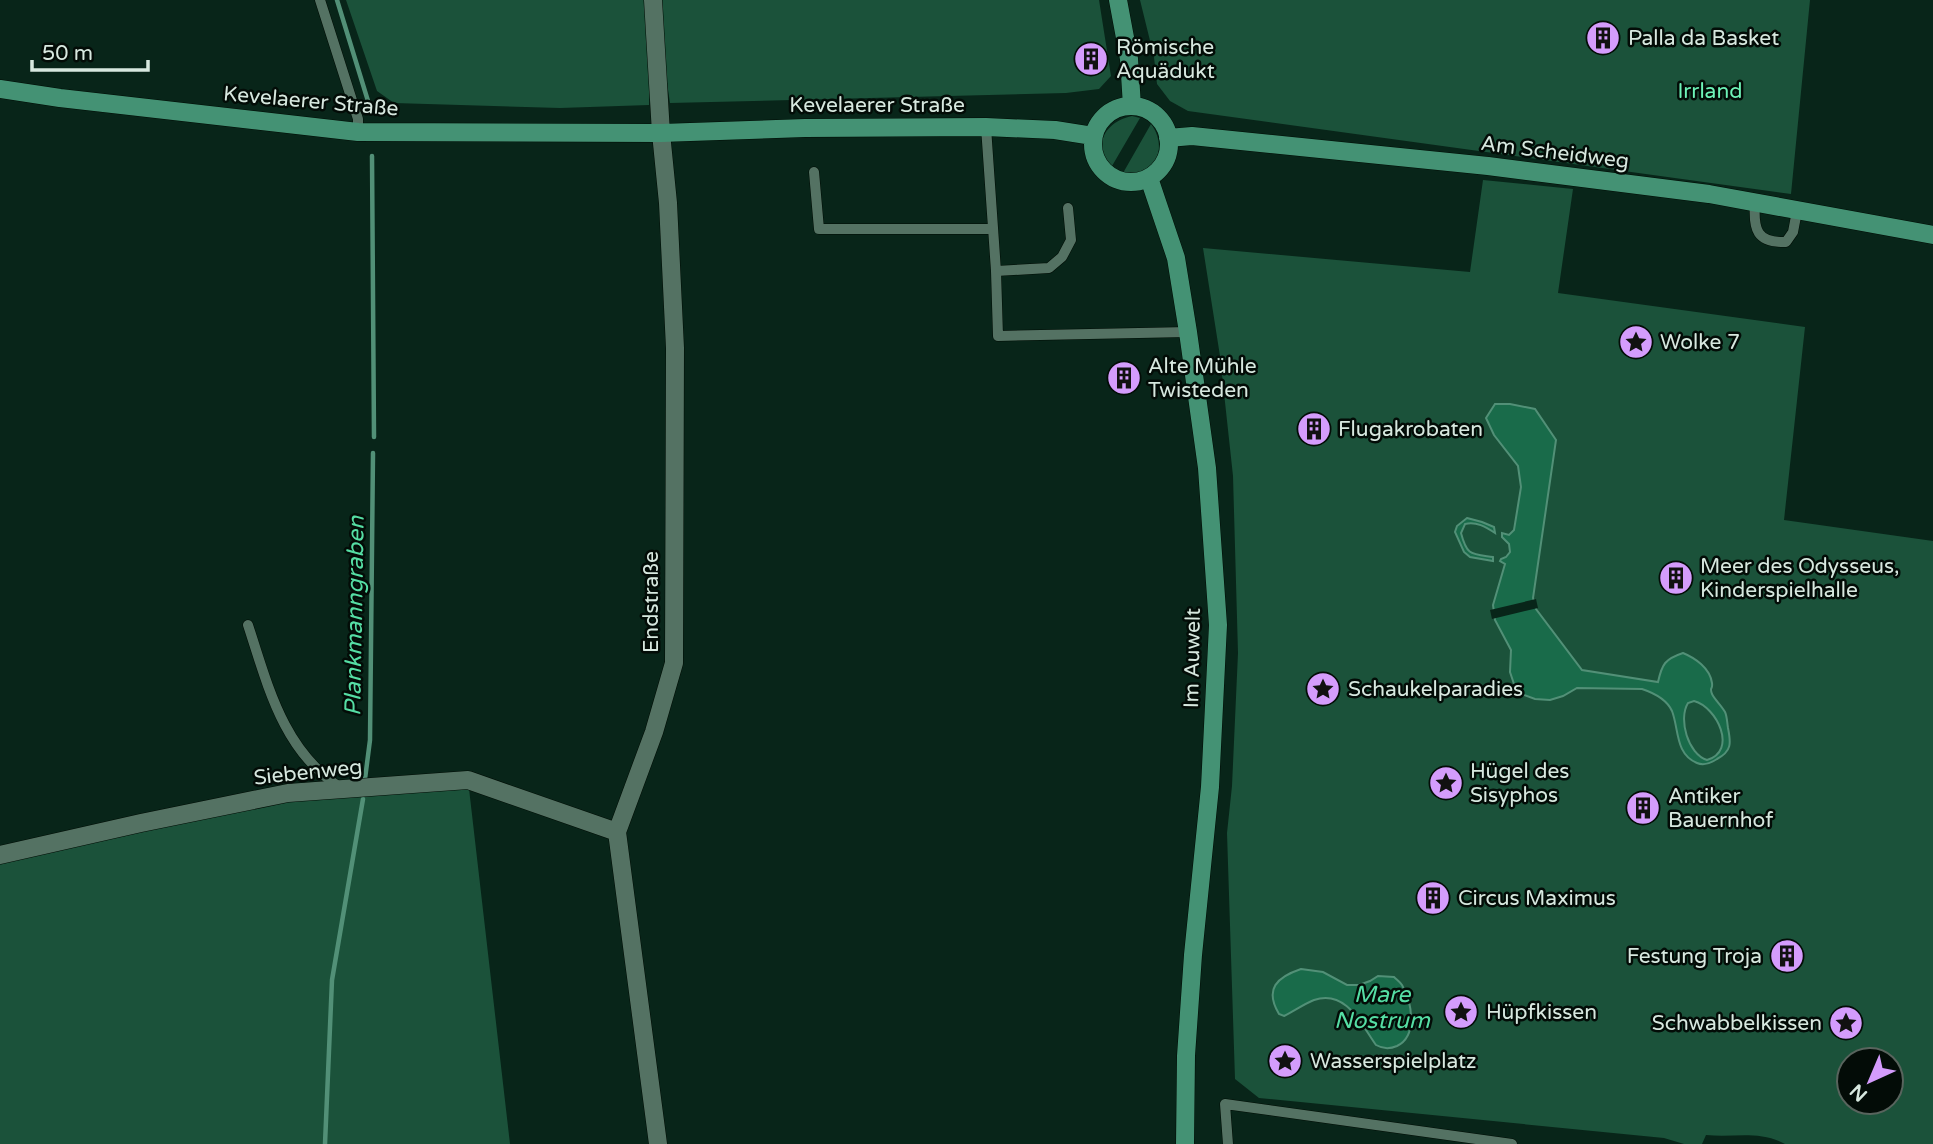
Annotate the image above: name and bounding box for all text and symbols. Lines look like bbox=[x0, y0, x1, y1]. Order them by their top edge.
building icon: Palla da Basket bbox=[1584, 19, 1622, 57]
place label: Palla da Basket bbox=[1628, 26, 1779, 51]
scale bar bbox=[32, 28, 147, 72]
place label: Römische Aquädukt bbox=[1116, 35, 1215, 84]
building icon: Römische Aquädukt bbox=[1072, 40, 1110, 78]
text: 50 m bbox=[42, 41, 93, 66]
park label: Irrland bbox=[1678, 79, 1742, 104]
street label: Kevelaerer Straße bbox=[222, 81, 400, 122]
street label: Kevelaerer Straße bbox=[789, 93, 965, 118]
street label: Am Scheidweg bbox=[1479, 131, 1631, 174]
place icon: Wolke 7 bbox=[1617, 323, 1655, 361]
place label: Wolke 7 bbox=[1660, 330, 1740, 355]
place label: Alte Mühle Twisteden bbox=[1148, 354, 1257, 403]
building icon: Alte Mühle Twisteden bbox=[1105, 359, 1143, 397]
building icon: Flugakrobaten bbox=[1295, 410, 1333, 448]
place label: Flugakrobaten bbox=[1338, 417, 1483, 442]
water label: Plankmanngraben bbox=[339, 515, 371, 716]
street label: Endstraße bbox=[639, 551, 664, 653]
place label: Meer des Odysseus, Kinderspielhalle bbox=[1700, 554, 1900, 603]
building icon: Meer des Odysseus, Kinderspielhalle bbox=[1657, 559, 1695, 597]
street label: Im Auwelt bbox=[1179, 608, 1206, 708]
place icon: Schaukelparadies bbox=[1304, 670, 1342, 708]
place label: Schaukelparadies bbox=[1348, 677, 1523, 702]
street label: Siebenweg bbox=[252, 754, 364, 791]
place label: Hügel des Sisyphos bbox=[1470, 759, 1569, 808]
place icon: Hügel des Sisyphos bbox=[1427, 764, 1465, 802]
place label: Antiker Bauernhof bbox=[1668, 784, 1773, 833]
building icon: Antiker Bauernhof bbox=[1624, 789, 1662, 827]
building icon: Circus Maximus bbox=[1414, 879, 1452, 917]
place label: Circus Maximus bbox=[1458, 886, 1616, 911]
building icon: Festung Troja bbox=[1768, 937, 1806, 975]
place label: Festung Troja bbox=[1627, 944, 1762, 969]
water label: Mare Nostrum bbox=[1334, 981, 1431, 1035]
place icon: Hüpfkissen bbox=[1442, 993, 1480, 1031]
place label: Hüpfkissen bbox=[1486, 1000, 1597, 1025]
place icon: Schwabbelkissen bbox=[1827, 1004, 1865, 1042]
place label: Schwabbelkissen bbox=[1652, 1011, 1822, 1036]
place icon: Wasserspielplatz bbox=[1266, 1042, 1304, 1080]
north arrow bbox=[1835, 1046, 1905, 1116]
place label: Wasserspielplatz bbox=[1310, 1049, 1476, 1074]
text: N bbox=[1846, 1079, 1872, 1106]

